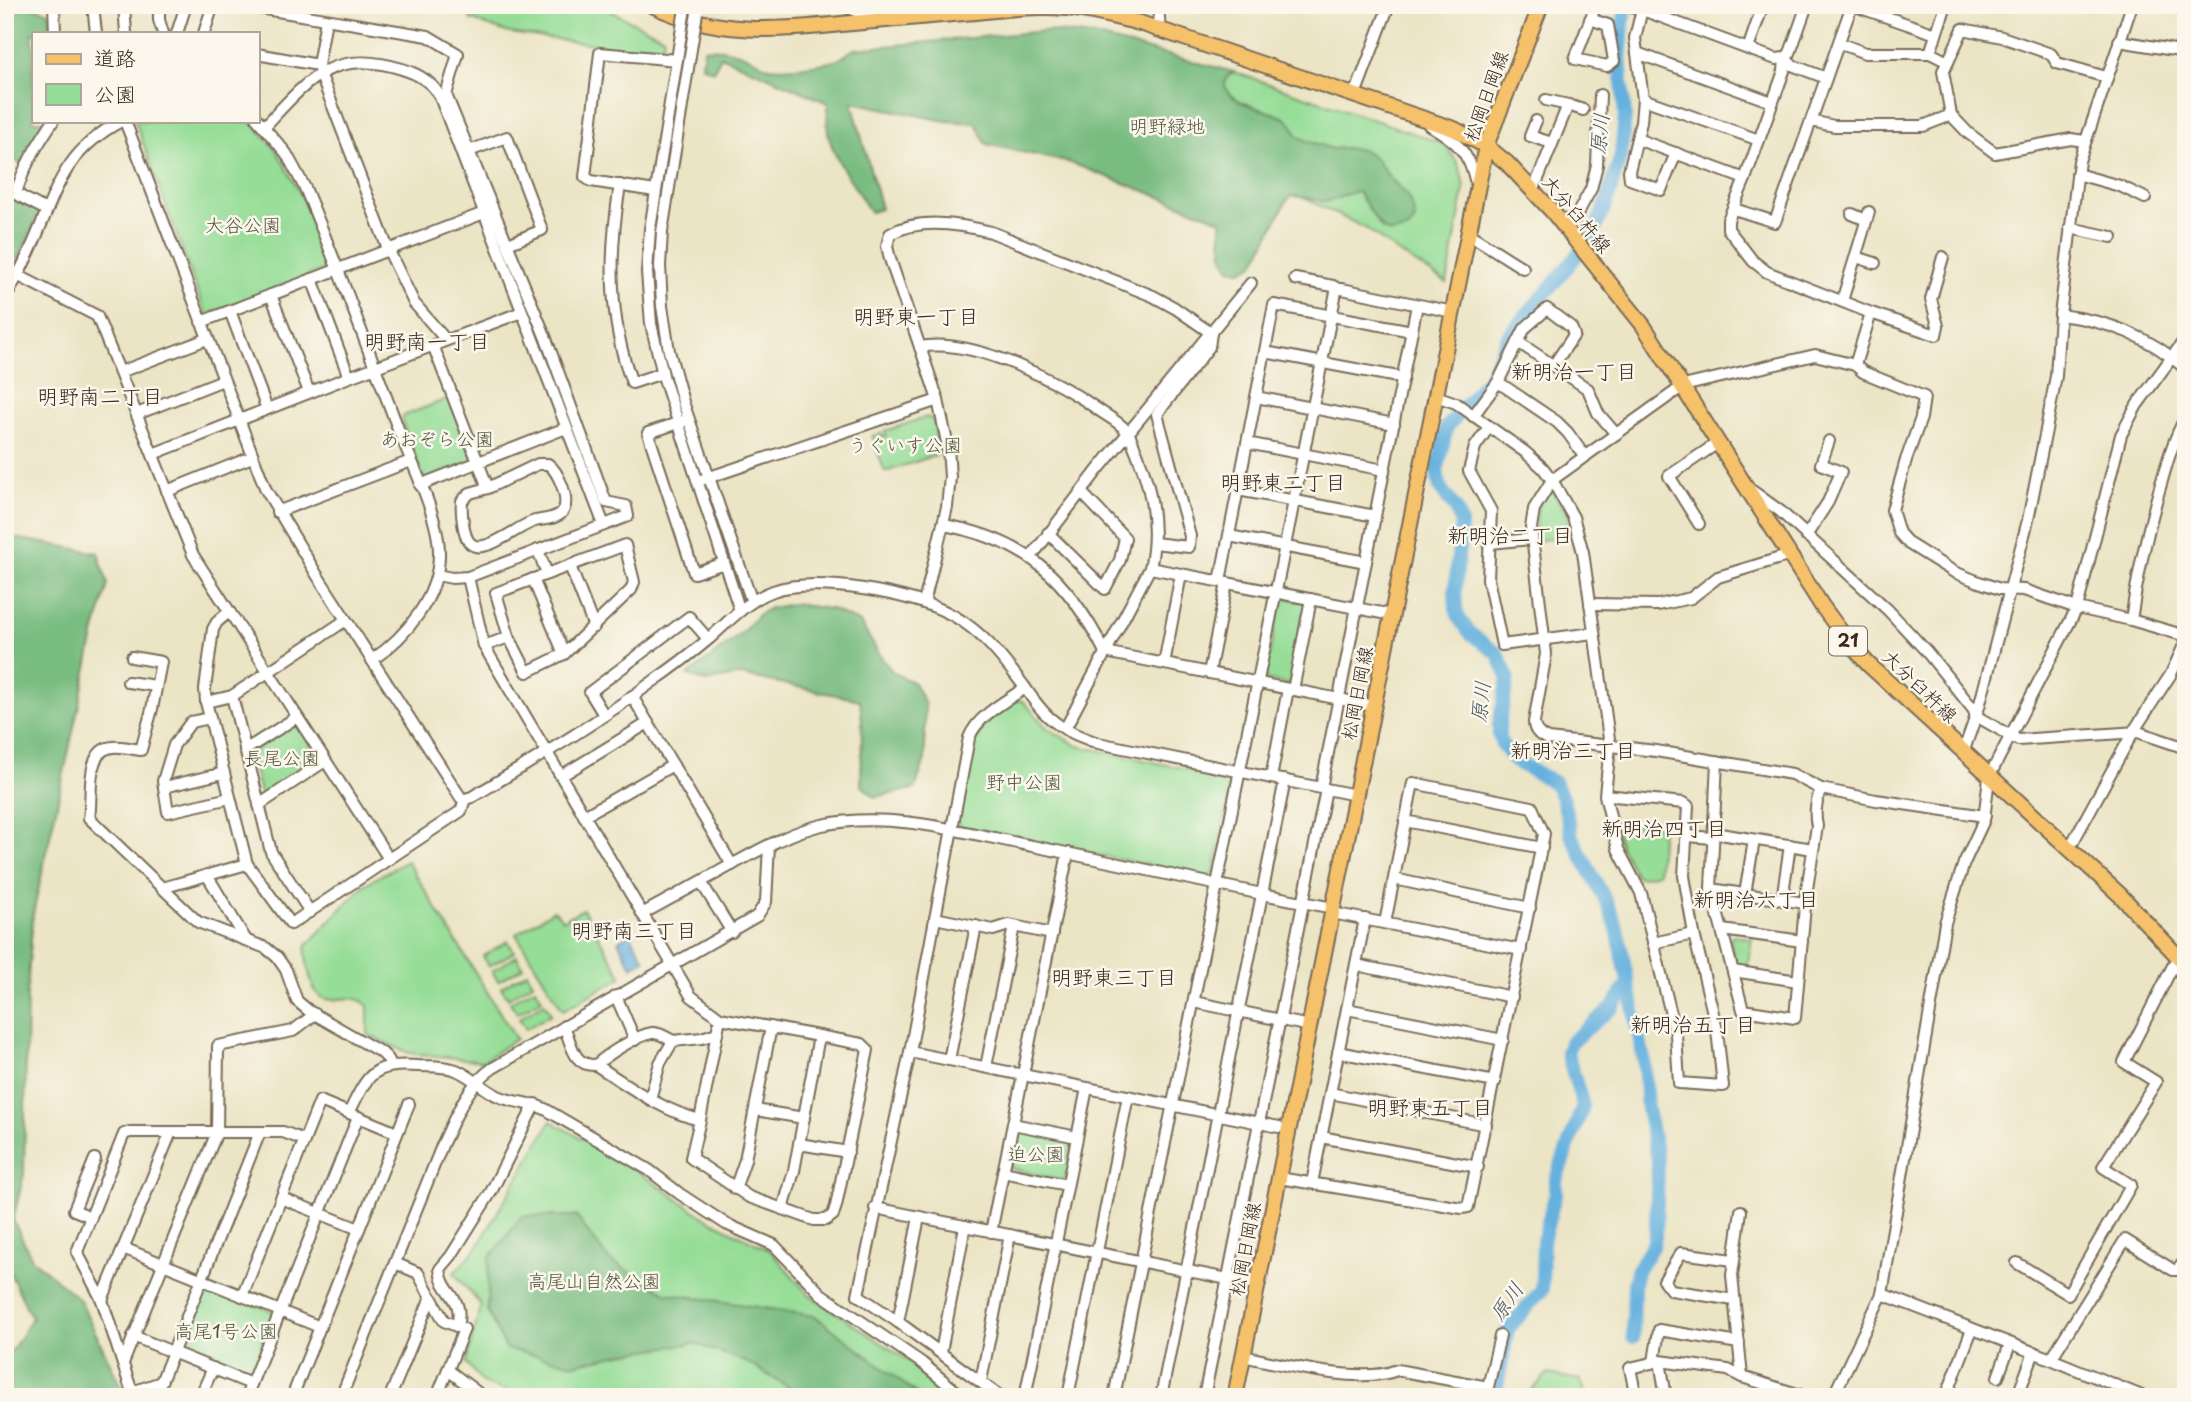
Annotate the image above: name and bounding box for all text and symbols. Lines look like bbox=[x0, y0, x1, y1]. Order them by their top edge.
legend bbox=[32, 32, 259, 122]
text: 道路 bbox=[94, 41, 136, 73]
street label: 松岡日岡線 bbox=[1456, 46, 1514, 145]
text: 公園 bbox=[94, 77, 136, 109]
park label: 明野緑地 bbox=[1129, 111, 1205, 139]
water label: 原川 bbox=[1580, 111, 1616, 156]
street label: 大分臼杵線 bbox=[1537, 168, 1619, 259]
park label: 大谷公園 bbox=[205, 210, 281, 238]
district label: 明野東一丁目 bbox=[853, 299, 979, 331]
district label: 明野南一丁目 bbox=[364, 324, 490, 356]
district label: 新明治一丁目 bbox=[1511, 354, 1637, 386]
district label: 明野南二丁目 bbox=[37, 379, 163, 411]
park label: あおぞら公園 bbox=[380, 424, 494, 452]
park label: うぐいす公園 bbox=[848, 430, 962, 458]
district label: 明野東二丁目 bbox=[1220, 465, 1346, 497]
district label: 新明治二丁目 bbox=[1447, 518, 1573, 550]
road number: 21 bbox=[1829, 626, 1867, 656]
street label: 大分臼杵線 bbox=[1877, 642, 1965, 728]
street label: 松岡日岡線 bbox=[1333, 644, 1379, 742]
water label: 原川 bbox=[1461, 679, 1497, 725]
district label: 新明治三丁目 bbox=[1510, 733, 1636, 765]
park label: 長尾公園 bbox=[244, 743, 320, 771]
park label: 野中公園 bbox=[986, 767, 1062, 795]
district label: 新明治四丁目 bbox=[1601, 811, 1727, 843]
district label: 新明治六丁目 bbox=[1693, 882, 1819, 914]
district label: 明野南三丁目 bbox=[571, 913, 697, 945]
district label: 明野東三丁目 bbox=[1051, 960, 1177, 992]
district label: 新明治五丁目 bbox=[1630, 1007, 1756, 1039]
district label: 明野東五丁目 bbox=[1367, 1090, 1493, 1122]
park label: 迫公園 bbox=[1007, 1139, 1065, 1167]
street label: 松岡日岡線 bbox=[1221, 1200, 1267, 1298]
park label: 高尾山自然公園 bbox=[527, 1266, 661, 1294]
water label: 原川 bbox=[1480, 1274, 1531, 1327]
park label: 高尾1号公園 bbox=[174, 1316, 278, 1344]

